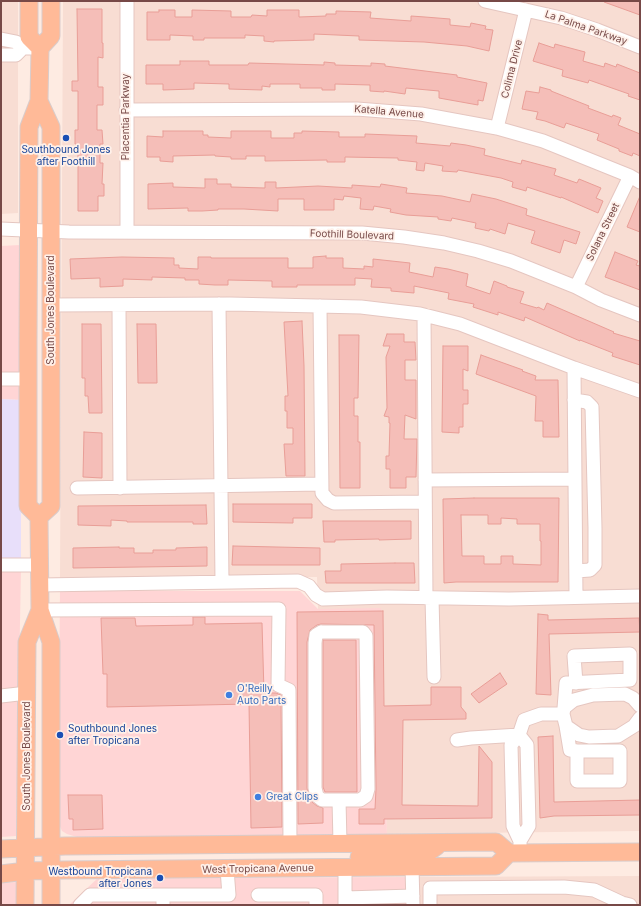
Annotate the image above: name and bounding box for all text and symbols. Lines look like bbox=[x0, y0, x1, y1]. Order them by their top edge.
street label: La Palma Parkway bbox=[543, 8, 629, 48]
street label: Colima Drive bbox=[499, 38, 525, 100]
street label: Placentia Parkway bbox=[120, 74, 132, 160]
street label: Katella Avenue bbox=[354, 103, 424, 121]
marker: Southbound Jones after Foothill bbox=[61, 133, 71, 143]
place label: Southbound Jones after Foothill bbox=[21, 144, 111, 168]
street label: Solana Street bbox=[584, 201, 622, 263]
street label: Foothill Boulevard bbox=[310, 228, 394, 242]
street label: South Jones Boulevard bbox=[45, 255, 57, 365]
place label: O'Reilly Auto Parts bbox=[237, 683, 286, 706]
marker: O'Reilly Auto Parts bbox=[224, 690, 234, 700]
street label: South Jones Boulevard bbox=[21, 701, 33, 811]
place label: Southbound Jones after Tropicana bbox=[68, 723, 157, 746]
marker: Southbound Jones after Tropicana bbox=[55, 730, 65, 740]
place label: Great Clips bbox=[266, 791, 318, 803]
marker: Great Clips bbox=[253, 792, 263, 802]
street label: West Tropicana Avenue bbox=[202, 862, 314, 876]
place label: Westbound Tropicana after Jones bbox=[48, 866, 152, 890]
marker: Westbound Tropicana after Jones bbox=[155, 873, 165, 883]

